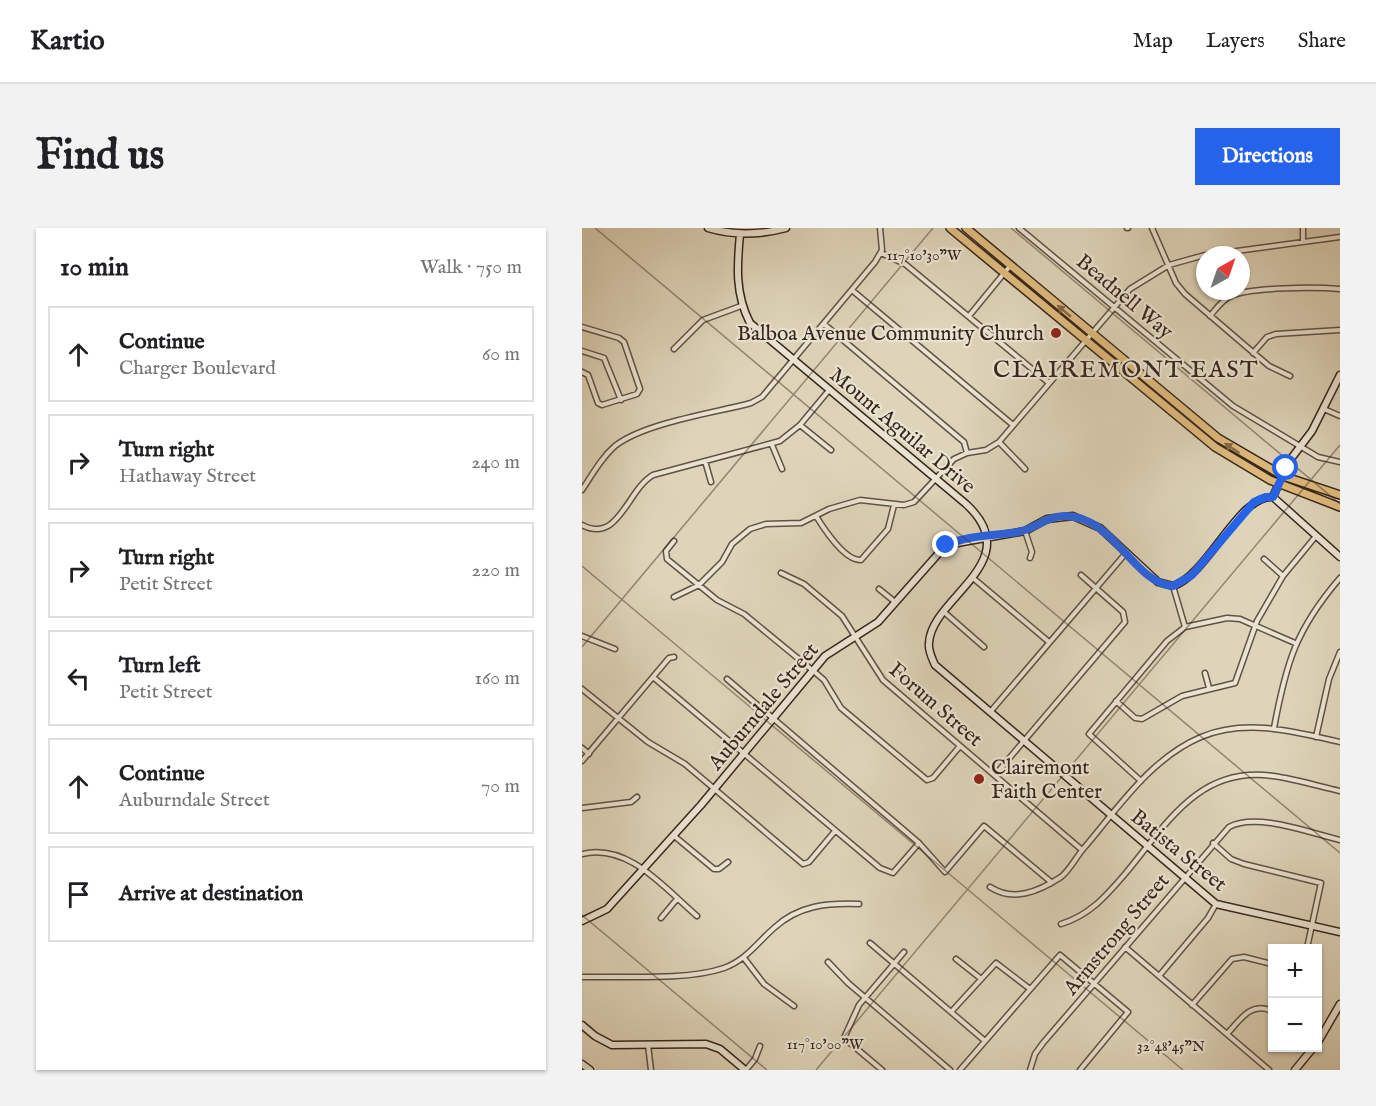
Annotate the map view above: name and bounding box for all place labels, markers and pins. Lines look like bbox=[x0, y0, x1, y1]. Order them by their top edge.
place label: Balboa Avenue Community Church bbox=[737, 321, 1044, 348]
marker: Balboa Avenue Community Church bbox=[1049, 326, 1063, 340]
place label: Clairemont Faith Center bbox=[991, 755, 1102, 806]
marker: Clairemont Faith Center bbox=[972, 772, 986, 786]

